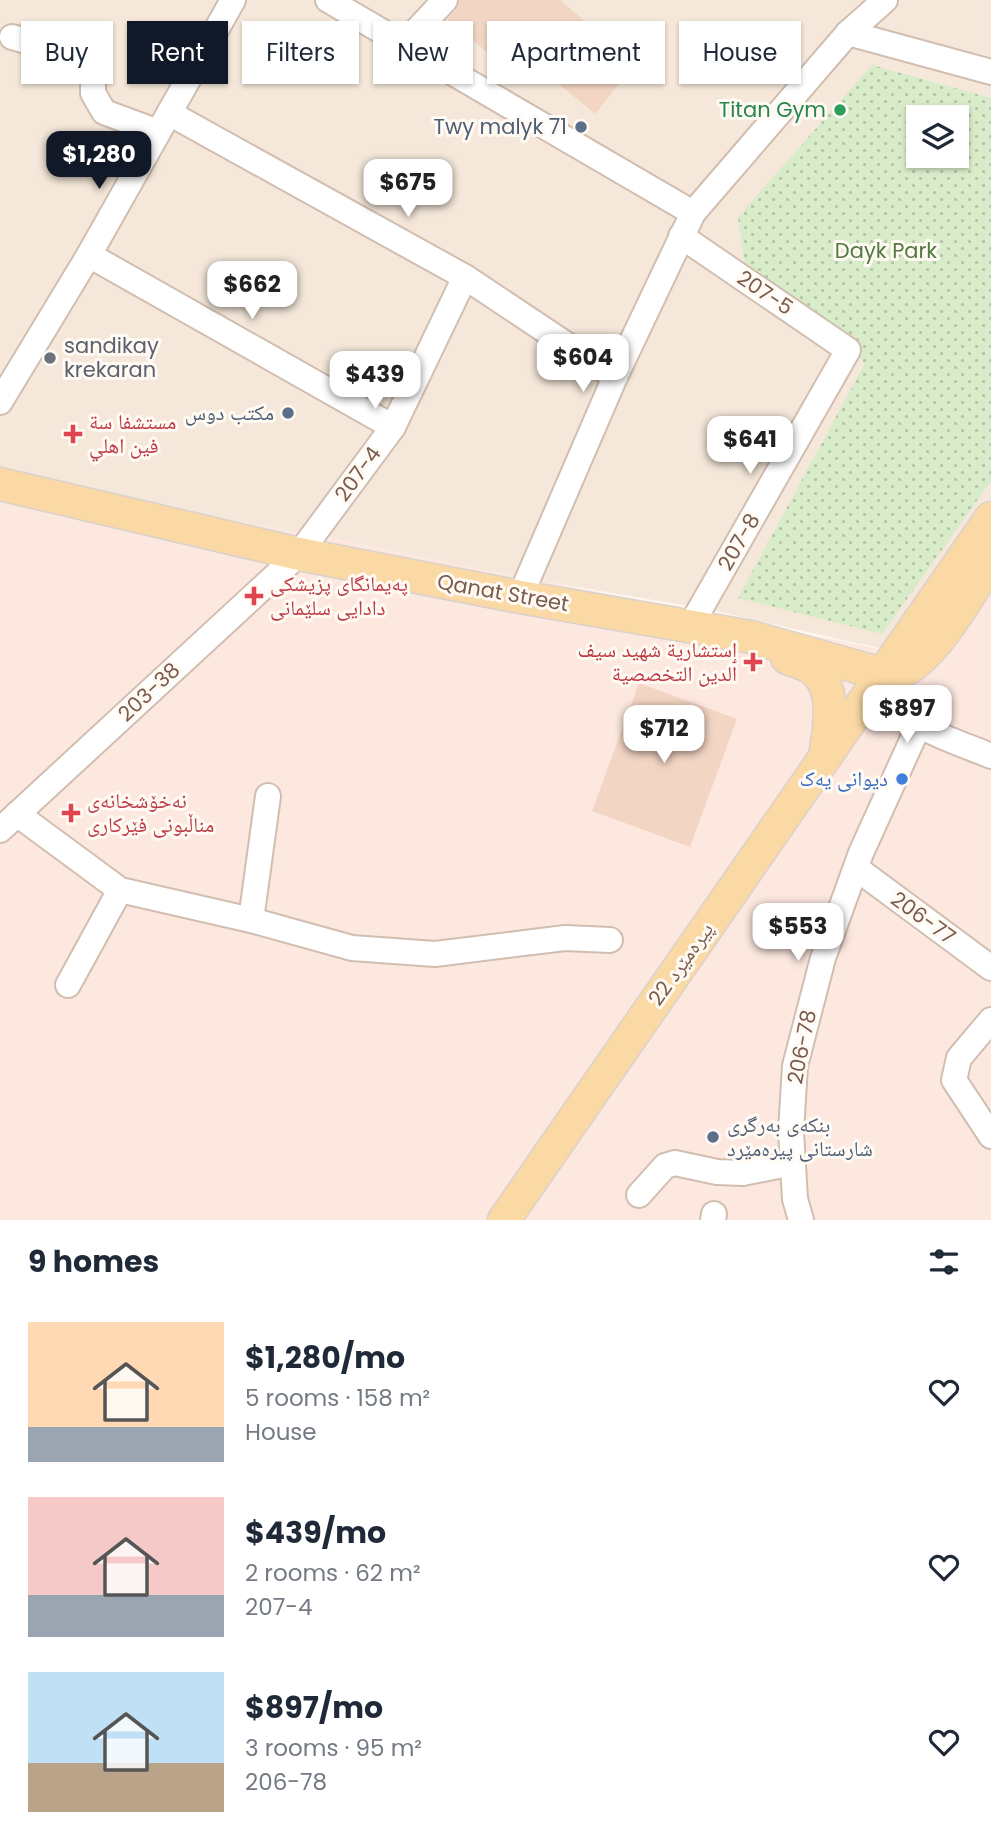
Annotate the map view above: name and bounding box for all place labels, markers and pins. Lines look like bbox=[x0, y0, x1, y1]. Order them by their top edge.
place label: Titan Gym bbox=[719, 95, 826, 124]
marker: Titan Gym bbox=[832, 102, 848, 118]
place label: Twy malyk 71 bbox=[434, 112, 567, 141]
marker: Twy malyk 71 bbox=[573, 119, 589, 135]
pin: $1,280 bbox=[42, 132, 156, 191]
pin: $675 bbox=[367, 160, 449, 219]
pin: $662 bbox=[211, 262, 293, 321]
place label: sandikay krekaran bbox=[64, 331, 159, 384]
pin: $604 bbox=[542, 334, 624, 394]
marker: sandikay krekaran bbox=[42, 350, 58, 366]
pin: $439 bbox=[334, 352, 416, 411]
place label: مكتب دوس bbox=[185, 398, 274, 427]
marker: مكتب دوس bbox=[280, 405, 296, 421]
place label: مستشفا سة فين اهلي bbox=[89, 407, 176, 462]
pin: $641 bbox=[709, 416, 791, 476]
marker: مستشفا سة فين اهلي bbox=[63, 424, 83, 444]
place label: پەیمانگای پزیشکی دادایی سلێمانی bbox=[270, 569, 408, 622]
marker: پەیمانگای پزیشکی دادایی سلێمانی bbox=[244, 586, 264, 606]
place label: ٳستشارية شهيد سیف الدين التخصصية bbox=[578, 635, 737, 688]
marker: ٳستشارية شهيد سیف الدين التخصصية bbox=[743, 652, 763, 672]
pin: $897 bbox=[866, 686, 948, 745]
pin: $712 bbox=[623, 706, 705, 765]
place label: دیوانی یەک bbox=[800, 764, 888, 793]
marker: دیوانی یەک bbox=[894, 771, 910, 787]
place label: نەخۆشخانەی مناڵبونی فێرکاری bbox=[87, 786, 214, 839]
marker: نەخۆشخانەی مناڵبونی فێرکاری bbox=[61, 803, 81, 823]
pin: $553 bbox=[757, 904, 839, 963]
place label: بنکەی بەرگری شارستانی پیرەمێرد bbox=[727, 1110, 873, 1163]
marker: بنکەی بەرگری شارستانی پیرەمێرد bbox=[705, 1129, 721, 1145]

